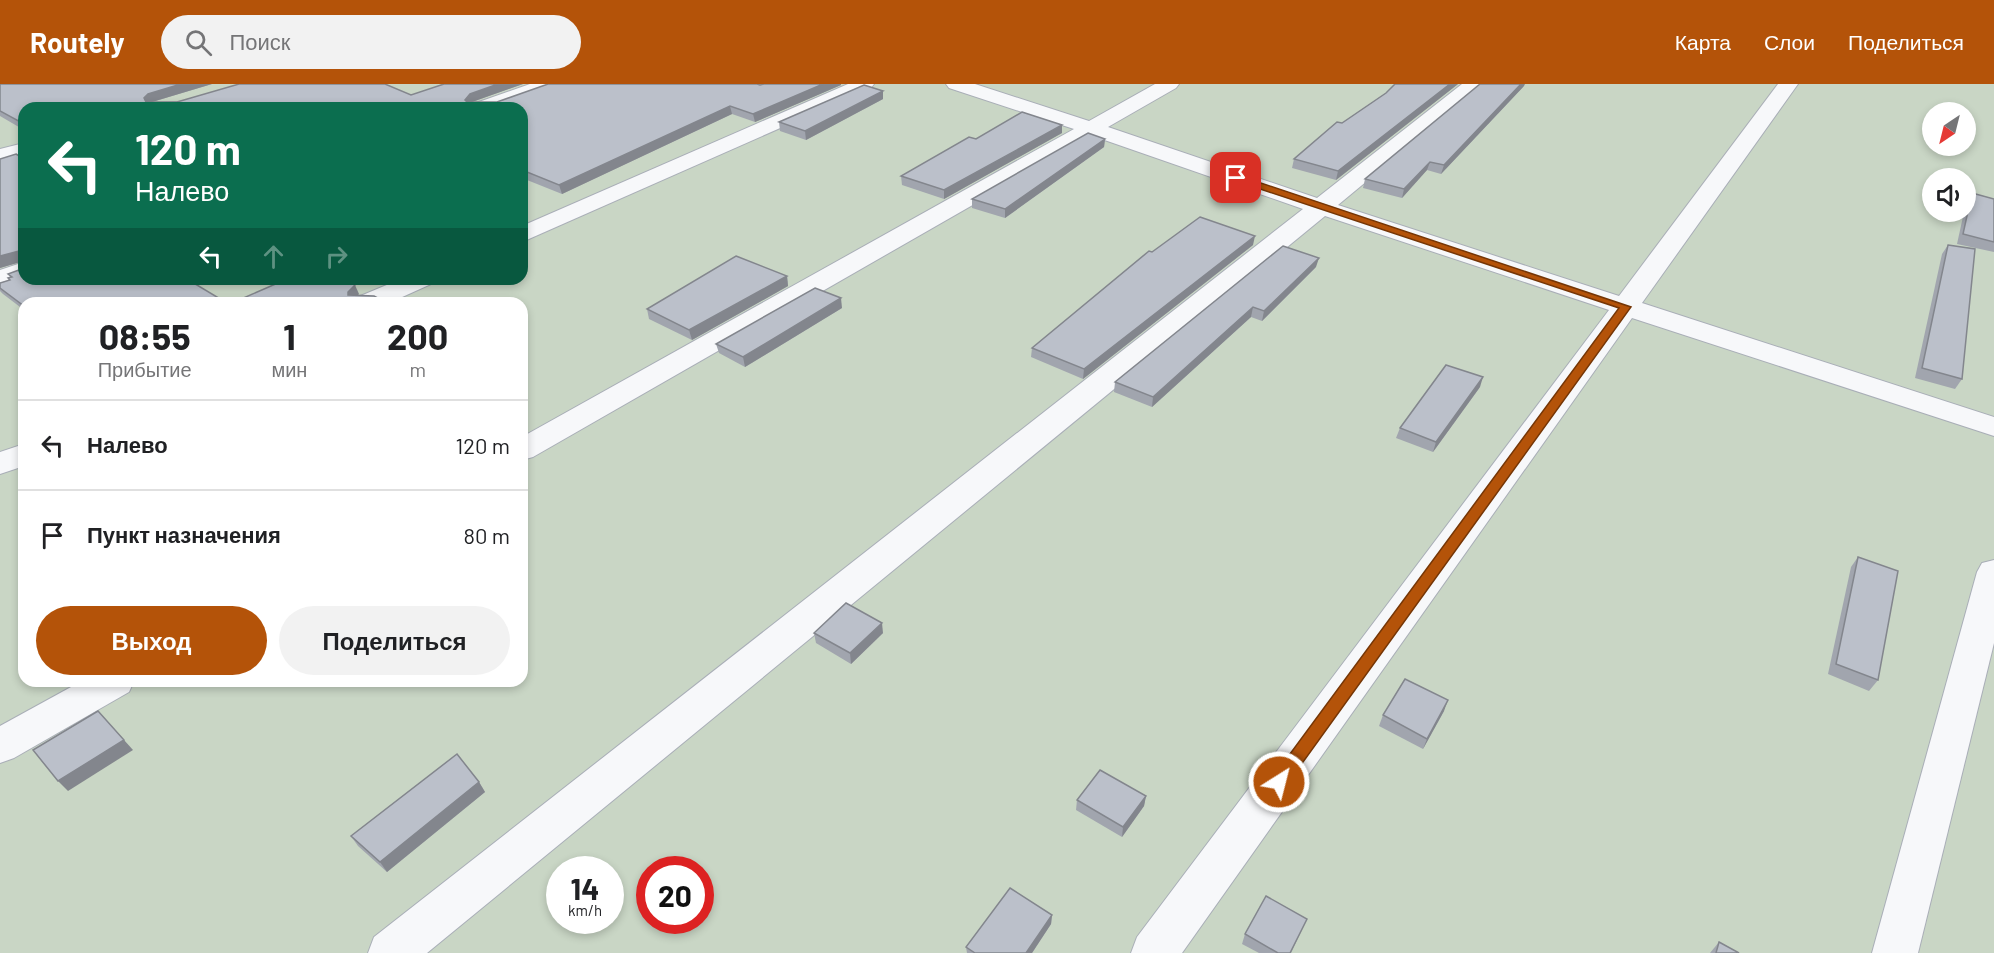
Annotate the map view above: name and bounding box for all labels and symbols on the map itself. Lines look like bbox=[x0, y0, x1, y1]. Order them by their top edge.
north arrow bbox=[1922, 102, 1976, 156]
pin bbox=[1210, 152, 1261, 203]
position arrow bbox=[1247, 750, 1311, 814]
speed limit sign: 20 bbox=[636, 856, 714, 934]

